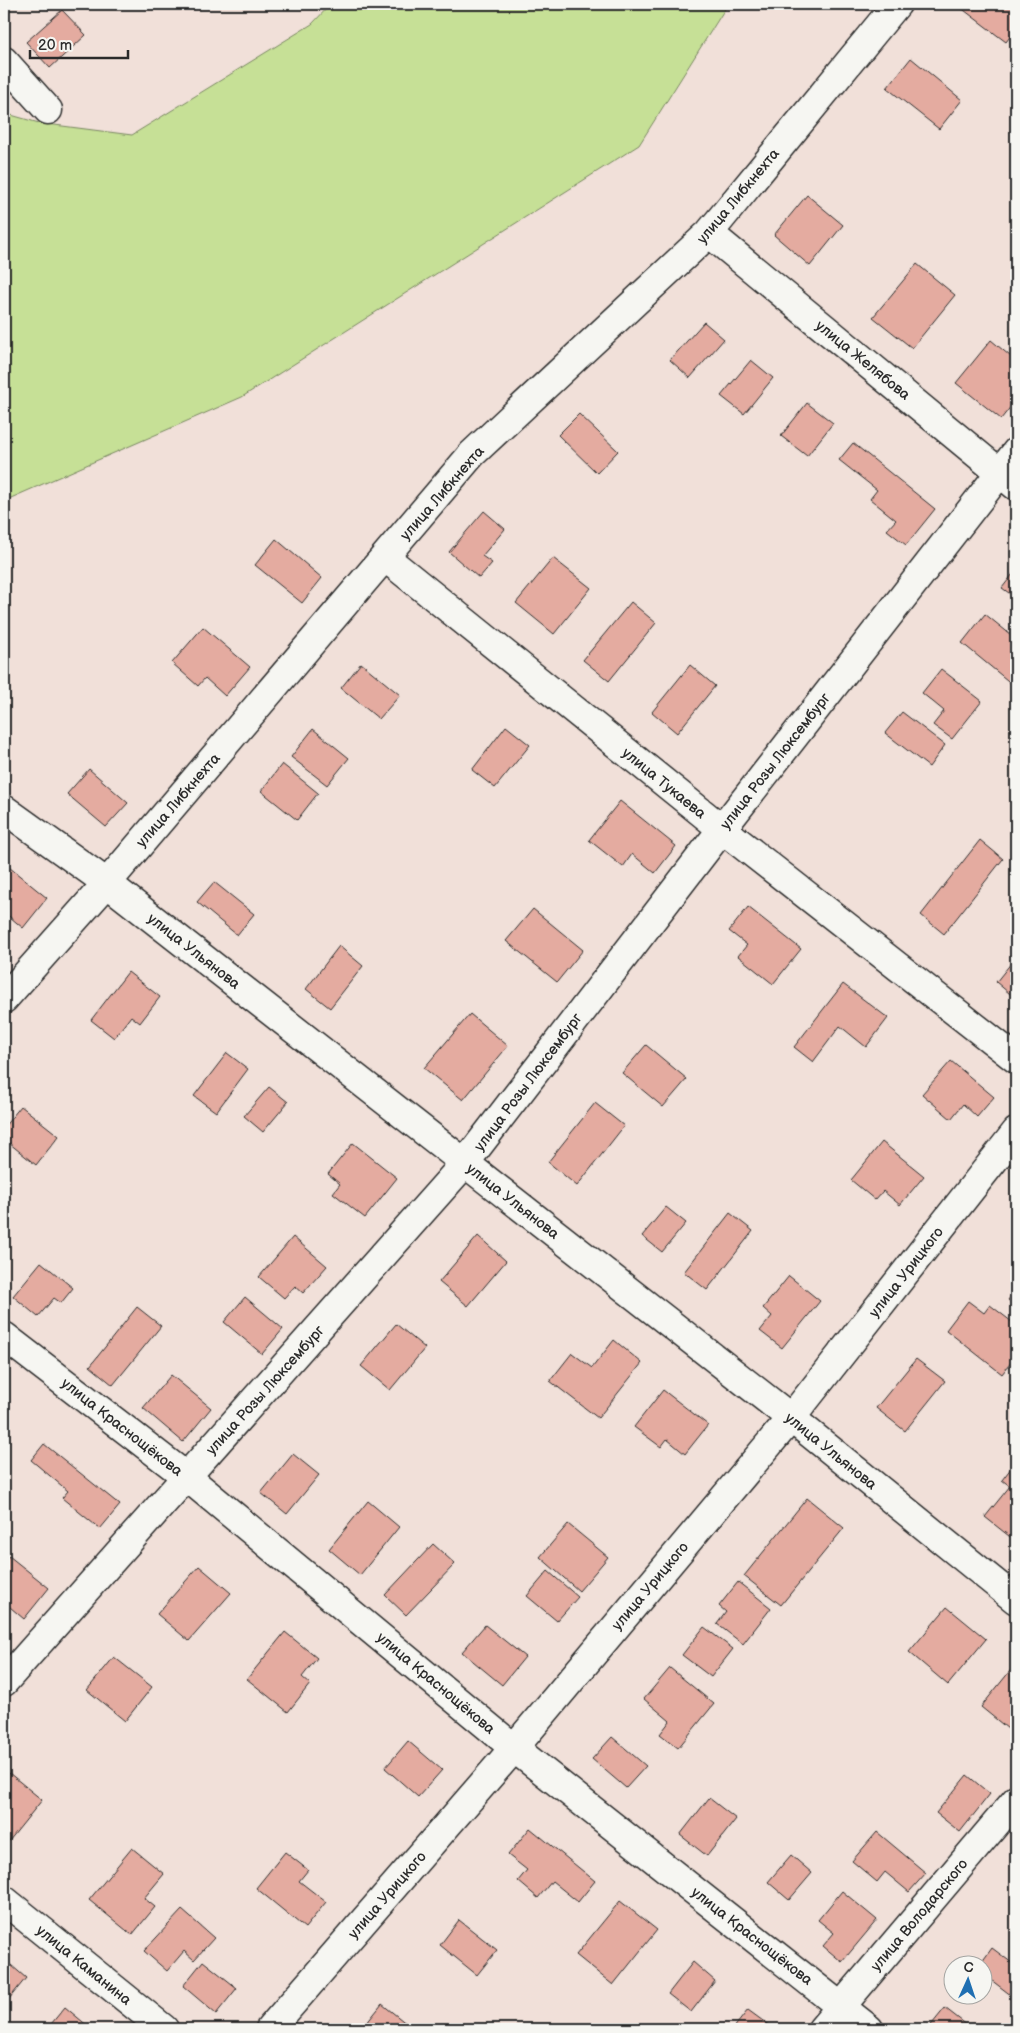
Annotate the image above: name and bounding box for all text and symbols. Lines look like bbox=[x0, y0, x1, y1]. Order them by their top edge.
scale bar bbox=[30, 28, 128, 60]
text: 20 m bbox=[38, 36, 72, 55]
street label: улица Либкнехта bbox=[693, 145, 784, 248]
street label: улица Желябова bbox=[811, 316, 914, 405]
street label: улица Либкнехта bbox=[396, 442, 489, 544]
street label: улица Розы Люксембург bbox=[716, 689, 835, 833]
street label: улица Тукаева bbox=[618, 744, 710, 823]
street label: улица Либкнехта bbox=[132, 749, 225, 851]
street label: улица Ульянова bbox=[143, 909, 244, 994]
street label: улица Розы Люксембург bbox=[470, 1009, 587, 1155]
street label: улица Ульянова bbox=[462, 1159, 563, 1244]
street label: улица Урицкого bbox=[865, 1223, 948, 1321]
street label: улица Розы Люксембург bbox=[202, 1321, 329, 1459]
street label: улица Краснощёкова bbox=[57, 1374, 186, 1481]
street label: улица Ульянова bbox=[781, 1409, 881, 1494]
street label: улица Урицкого bbox=[608, 1538, 693, 1635]
street label: улица Краснощёкова bbox=[372, 1628, 499, 1739]
street label: улица Урицкого bbox=[344, 1848, 431, 1943]
street label: улица Володарского bbox=[867, 1855, 972, 1976]
street label: улица Краснощёкова bbox=[687, 1883, 816, 1990]
street label: улица Каманина bbox=[32, 1921, 135, 2010]
north arrow bbox=[942, 1956, 992, 2006]
text: С bbox=[963, 1959, 974, 1976]

